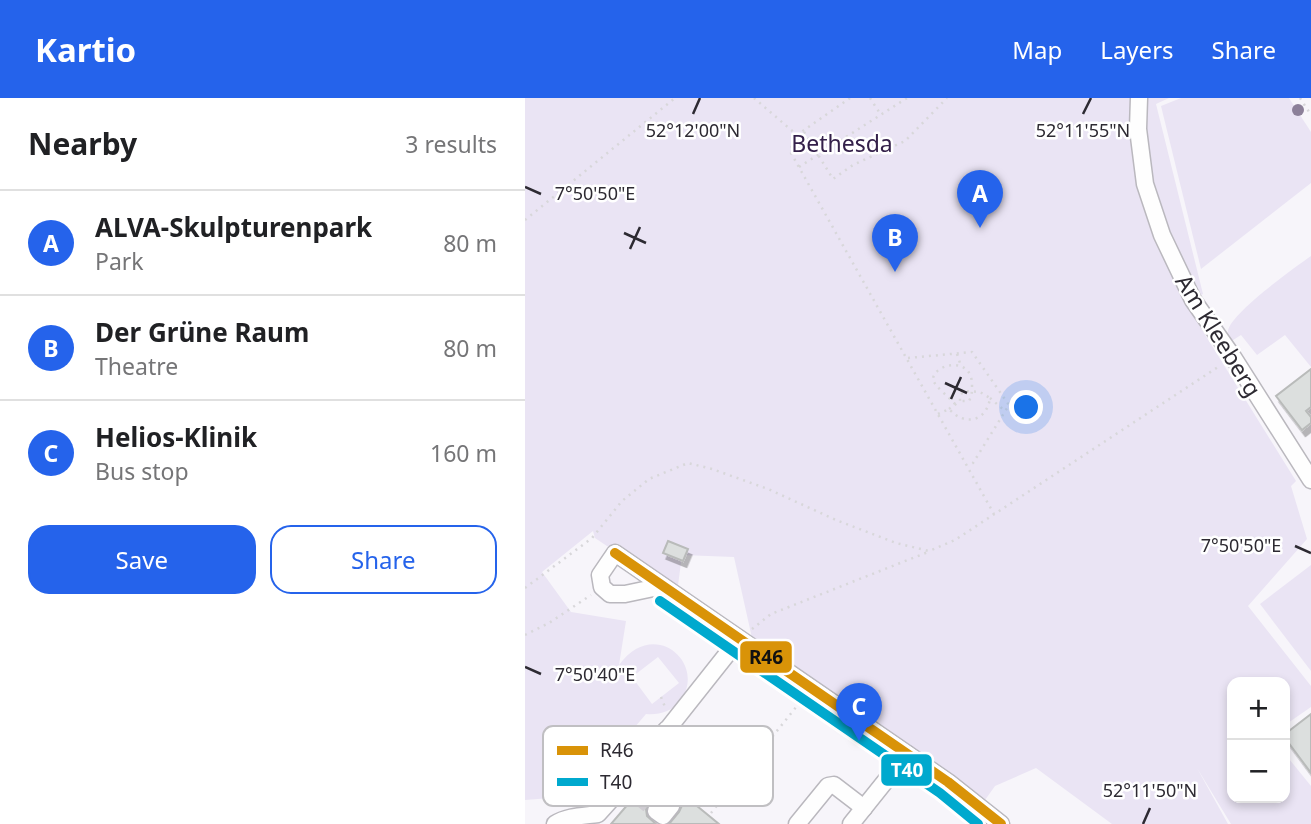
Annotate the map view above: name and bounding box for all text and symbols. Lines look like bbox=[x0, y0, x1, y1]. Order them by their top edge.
text: Kartio bbox=[35, 27, 136, 72]
text: Map bbox=[1012, 33, 1062, 66]
text: Layers bbox=[1100, 33, 1174, 66]
text: Share bbox=[1212, 33, 1276, 66]
text: 52°12'00"N bbox=[646, 118, 740, 142]
text: 52°11'55"N bbox=[1036, 118, 1130, 142]
text: Nearby bbox=[28, 123, 137, 164]
park label: Bethesda bbox=[791, 127, 893, 159]
text: 3 results bbox=[405, 128, 497, 160]
pin: A bbox=[957, 170, 1003, 228]
text: 7°50'50"E bbox=[555, 181, 635, 205]
text: ALVA-Skulpturenpark bbox=[95, 209, 372, 245]
pin: B bbox=[872, 214, 918, 272]
text: A bbox=[43, 227, 59, 259]
text: 80 m bbox=[443, 227, 497, 259]
text: Park bbox=[95, 245, 144, 277]
street label: Am Kleeberg bbox=[1169, 268, 1269, 402]
text: Der Grüne Raum bbox=[95, 314, 309, 350]
text: B bbox=[43, 332, 59, 364]
text: 80 m bbox=[443, 332, 497, 364]
text: Theatre bbox=[95, 350, 178, 382]
your location bbox=[1009, 390, 1043, 424]
text: Helios-Klinik bbox=[95, 419, 257, 455]
text: C bbox=[44, 437, 58, 469]
text: 160 m bbox=[430, 437, 497, 469]
text: Bus stop bbox=[95, 455, 189, 487]
button: Save bbox=[28, 525, 256, 594]
button: Share bbox=[270, 525, 497, 594]
text: 7°50'50"E bbox=[1201, 533, 1281, 557]
line badge: R46 bbox=[739, 640, 793, 674]
text: R46 bbox=[749, 644, 783, 670]
text: 7°50'40"E bbox=[555, 662, 635, 686]
map controls bbox=[1227, 677, 1290, 803]
button: + bbox=[1227, 677, 1290, 740]
pin: C bbox=[836, 683, 882, 741]
legend bbox=[543, 726, 773, 806]
text: R46 bbox=[600, 737, 634, 763]
button: − bbox=[1227, 740, 1290, 803]
line badge: T40 bbox=[880, 753, 933, 787]
text: T40 bbox=[891, 757, 923, 783]
text: T40 bbox=[600, 769, 632, 795]
text: 52°11'50"N bbox=[1103, 778, 1197, 802]

